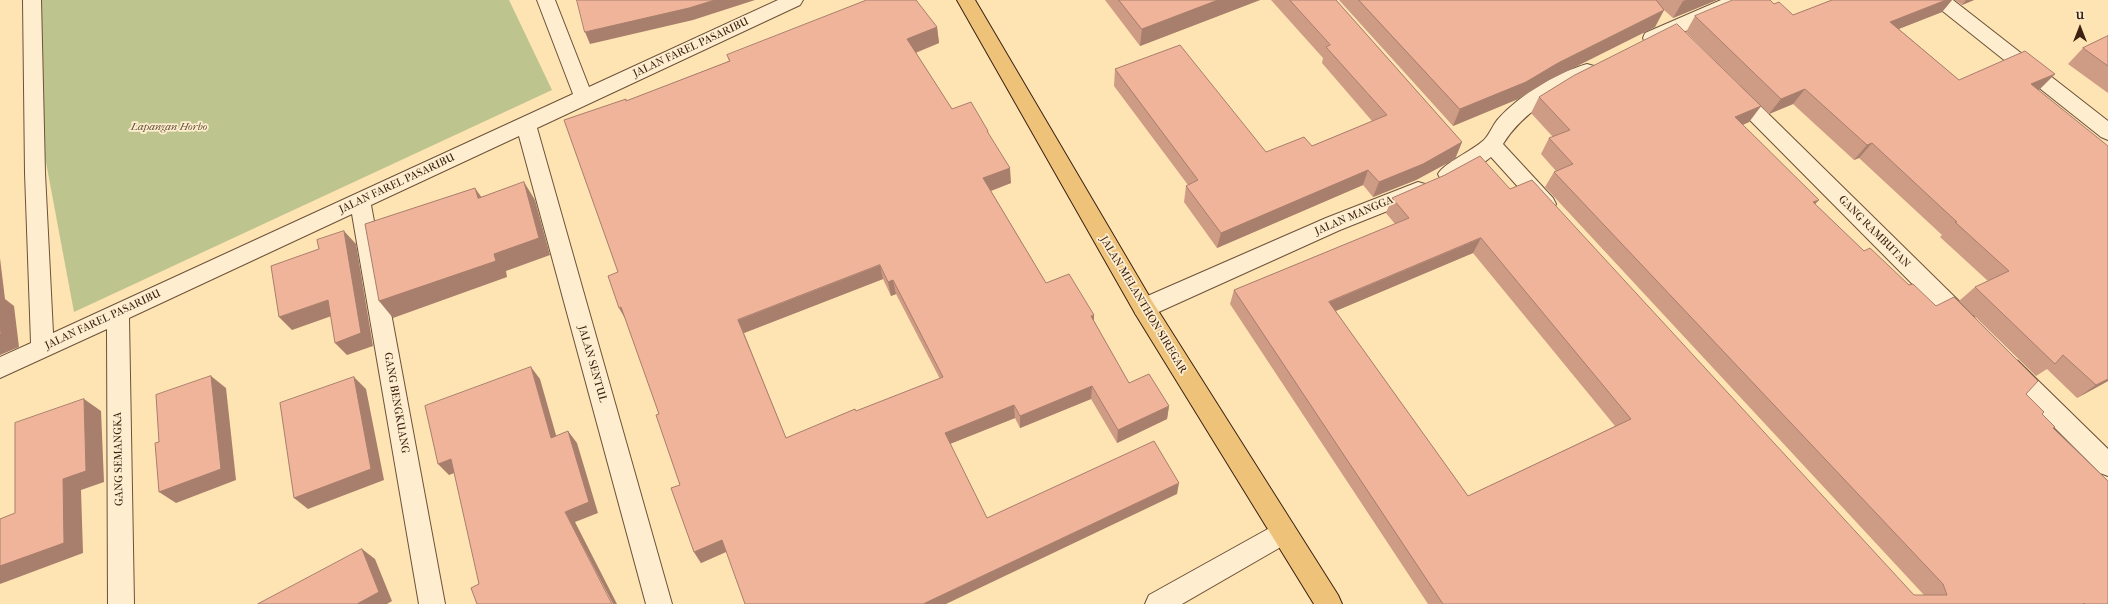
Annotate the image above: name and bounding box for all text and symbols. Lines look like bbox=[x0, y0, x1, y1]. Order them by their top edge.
north arrow bbox=[2060, 8, 2100, 48]
text: U bbox=[2076, 9, 2084, 22]
street label: JALAN FAREL PASARIBU bbox=[631, 15, 751, 81]
park label: Lapangan Horbo bbox=[131, 120, 207, 134]
street label: JALAN FAREL PASARIBU bbox=[337, 151, 457, 217]
street label: GANG RAMBUTAN bbox=[1835, 193, 1913, 271]
street label: JALAN MANGGA bbox=[1313, 194, 1395, 238]
street label: JALAN MELANTHON SIREGAR bbox=[1097, 234, 1189, 376]
street label: JALAN FAREL PASARIBU bbox=[43, 287, 163, 353]
street label: JALAN SENTUL bbox=[575, 324, 609, 404]
street label: GANG BENGKUANG bbox=[381, 351, 411, 455]
street label: GANG SEMANGKA bbox=[112, 412, 126, 506]

